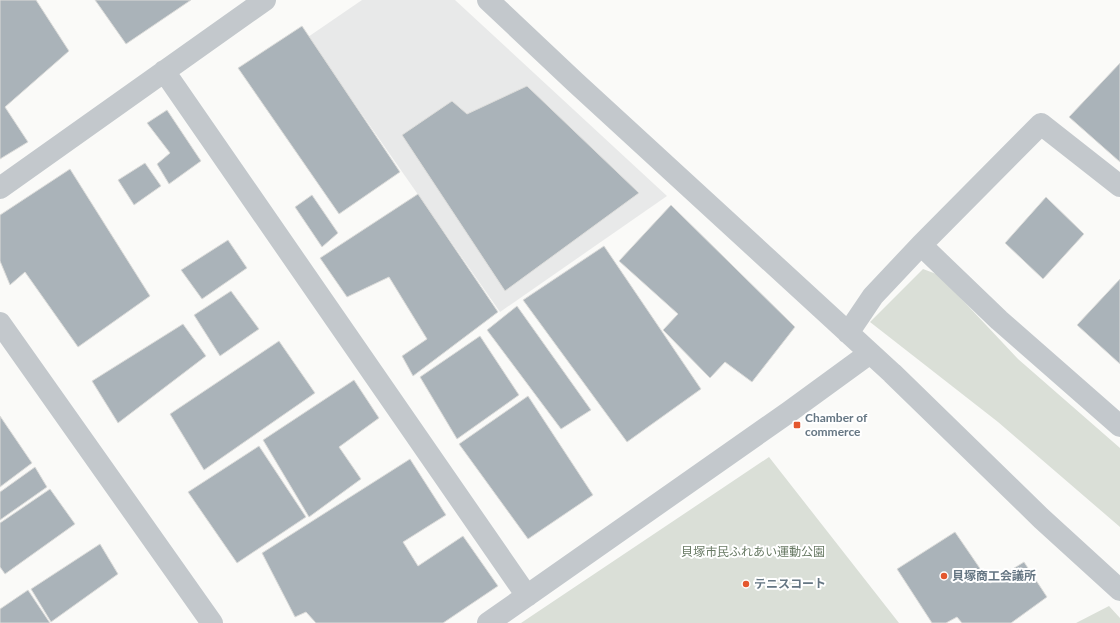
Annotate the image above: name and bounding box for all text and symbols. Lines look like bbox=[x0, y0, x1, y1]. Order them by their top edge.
place label: Chamber of commerce bbox=[805, 410, 868, 439]
marker: Chamber of commerce bbox=[792, 420, 802, 430]
park label: 貝塚市民ふれあい運動公園 bbox=[681, 544, 825, 559]
place label: 貝塚商工会議所 bbox=[952, 568, 1036, 583]
marker: 貝塚商工会議所 bbox=[939, 571, 949, 581]
place label: テニスコート bbox=[754, 576, 826, 591]
marker: テニスコート bbox=[741, 579, 751, 589]

